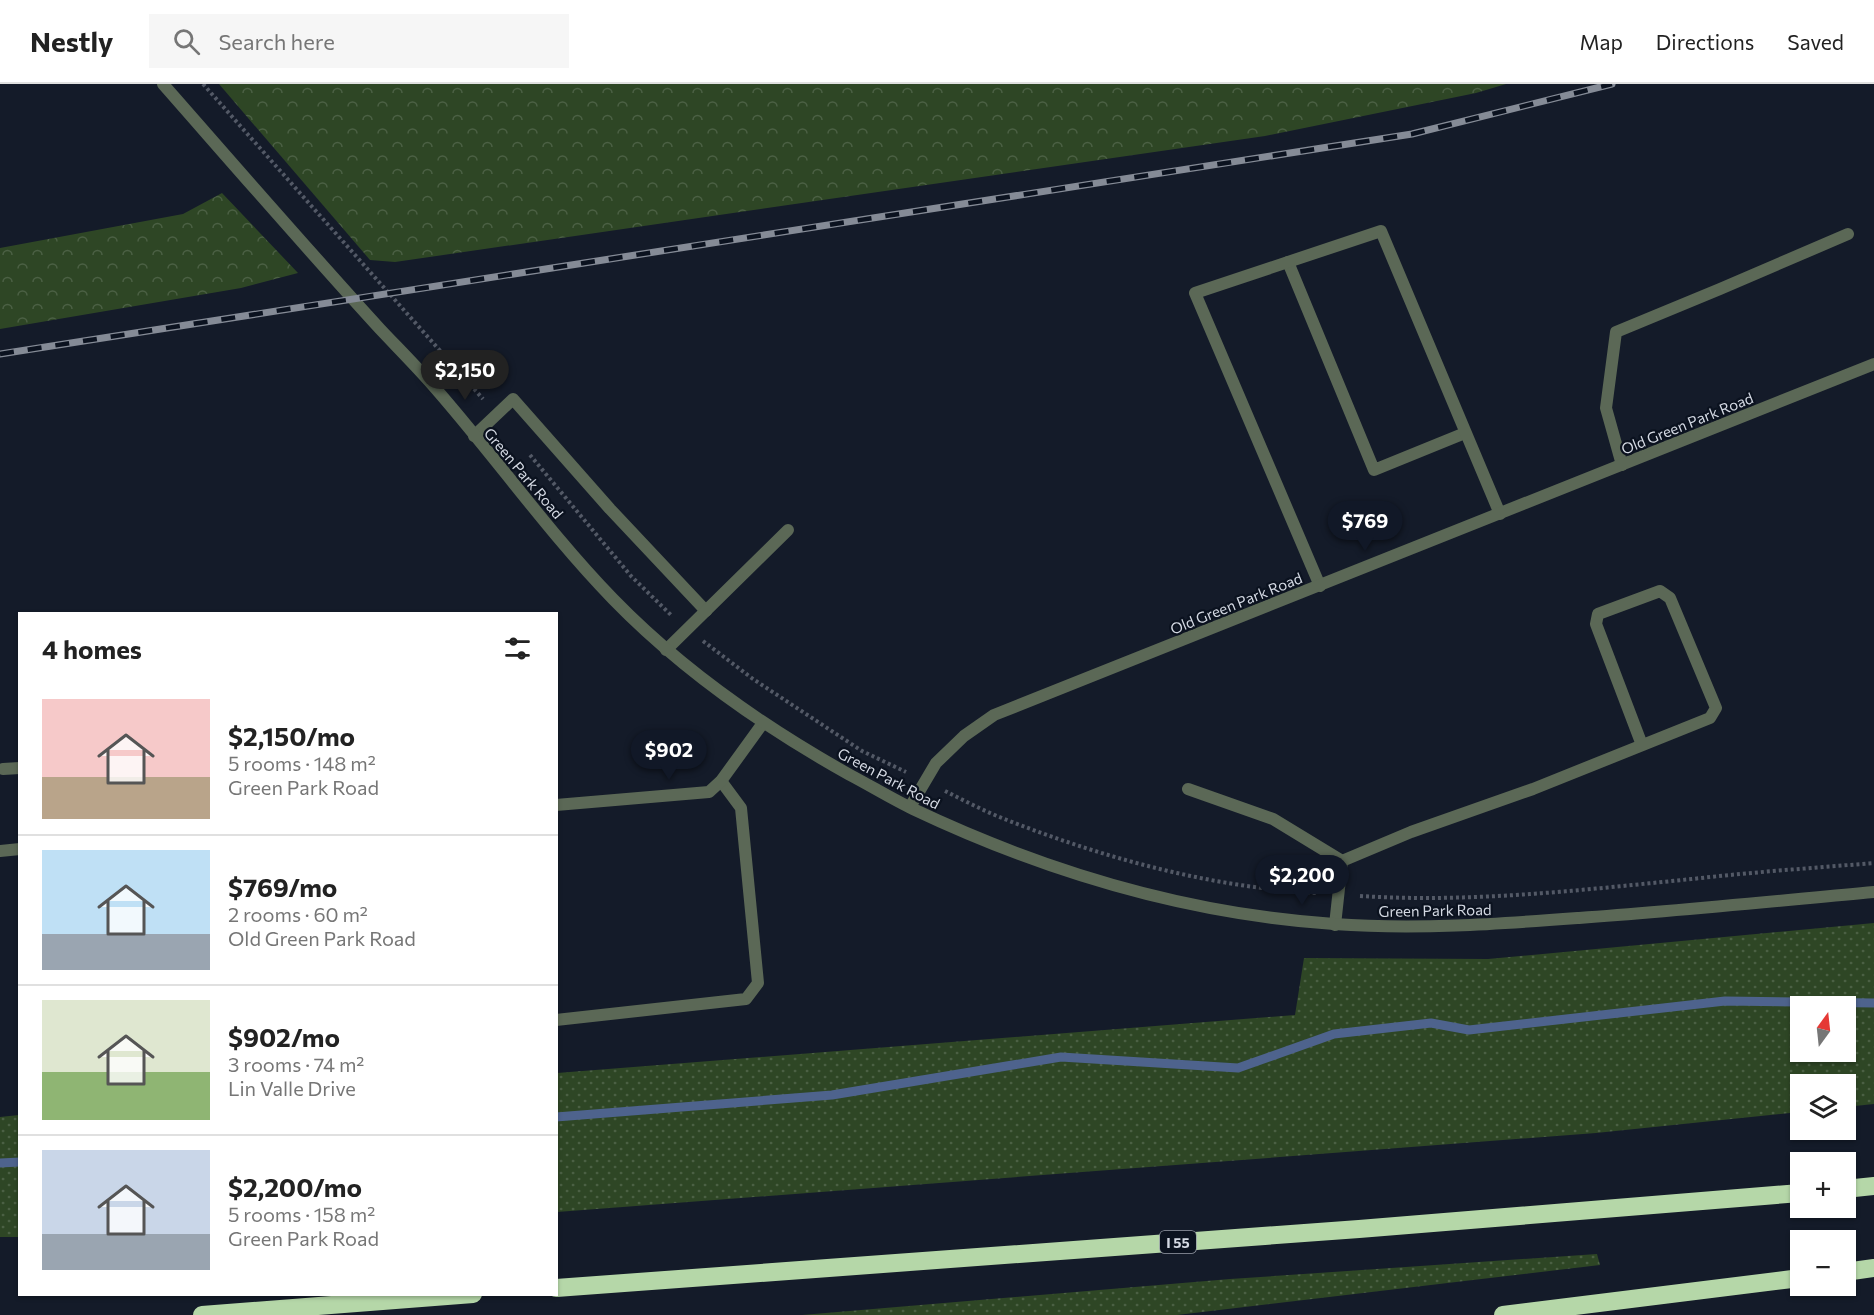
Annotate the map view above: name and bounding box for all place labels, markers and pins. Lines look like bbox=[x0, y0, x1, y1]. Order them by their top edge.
pin: $2,150 bbox=[416, 350, 514, 401]
pin: $769 bbox=[1329, 501, 1401, 552]
pin: $902 bbox=[633, 730, 705, 781]
pin: $2,200 bbox=[1253, 855, 1351, 906]

